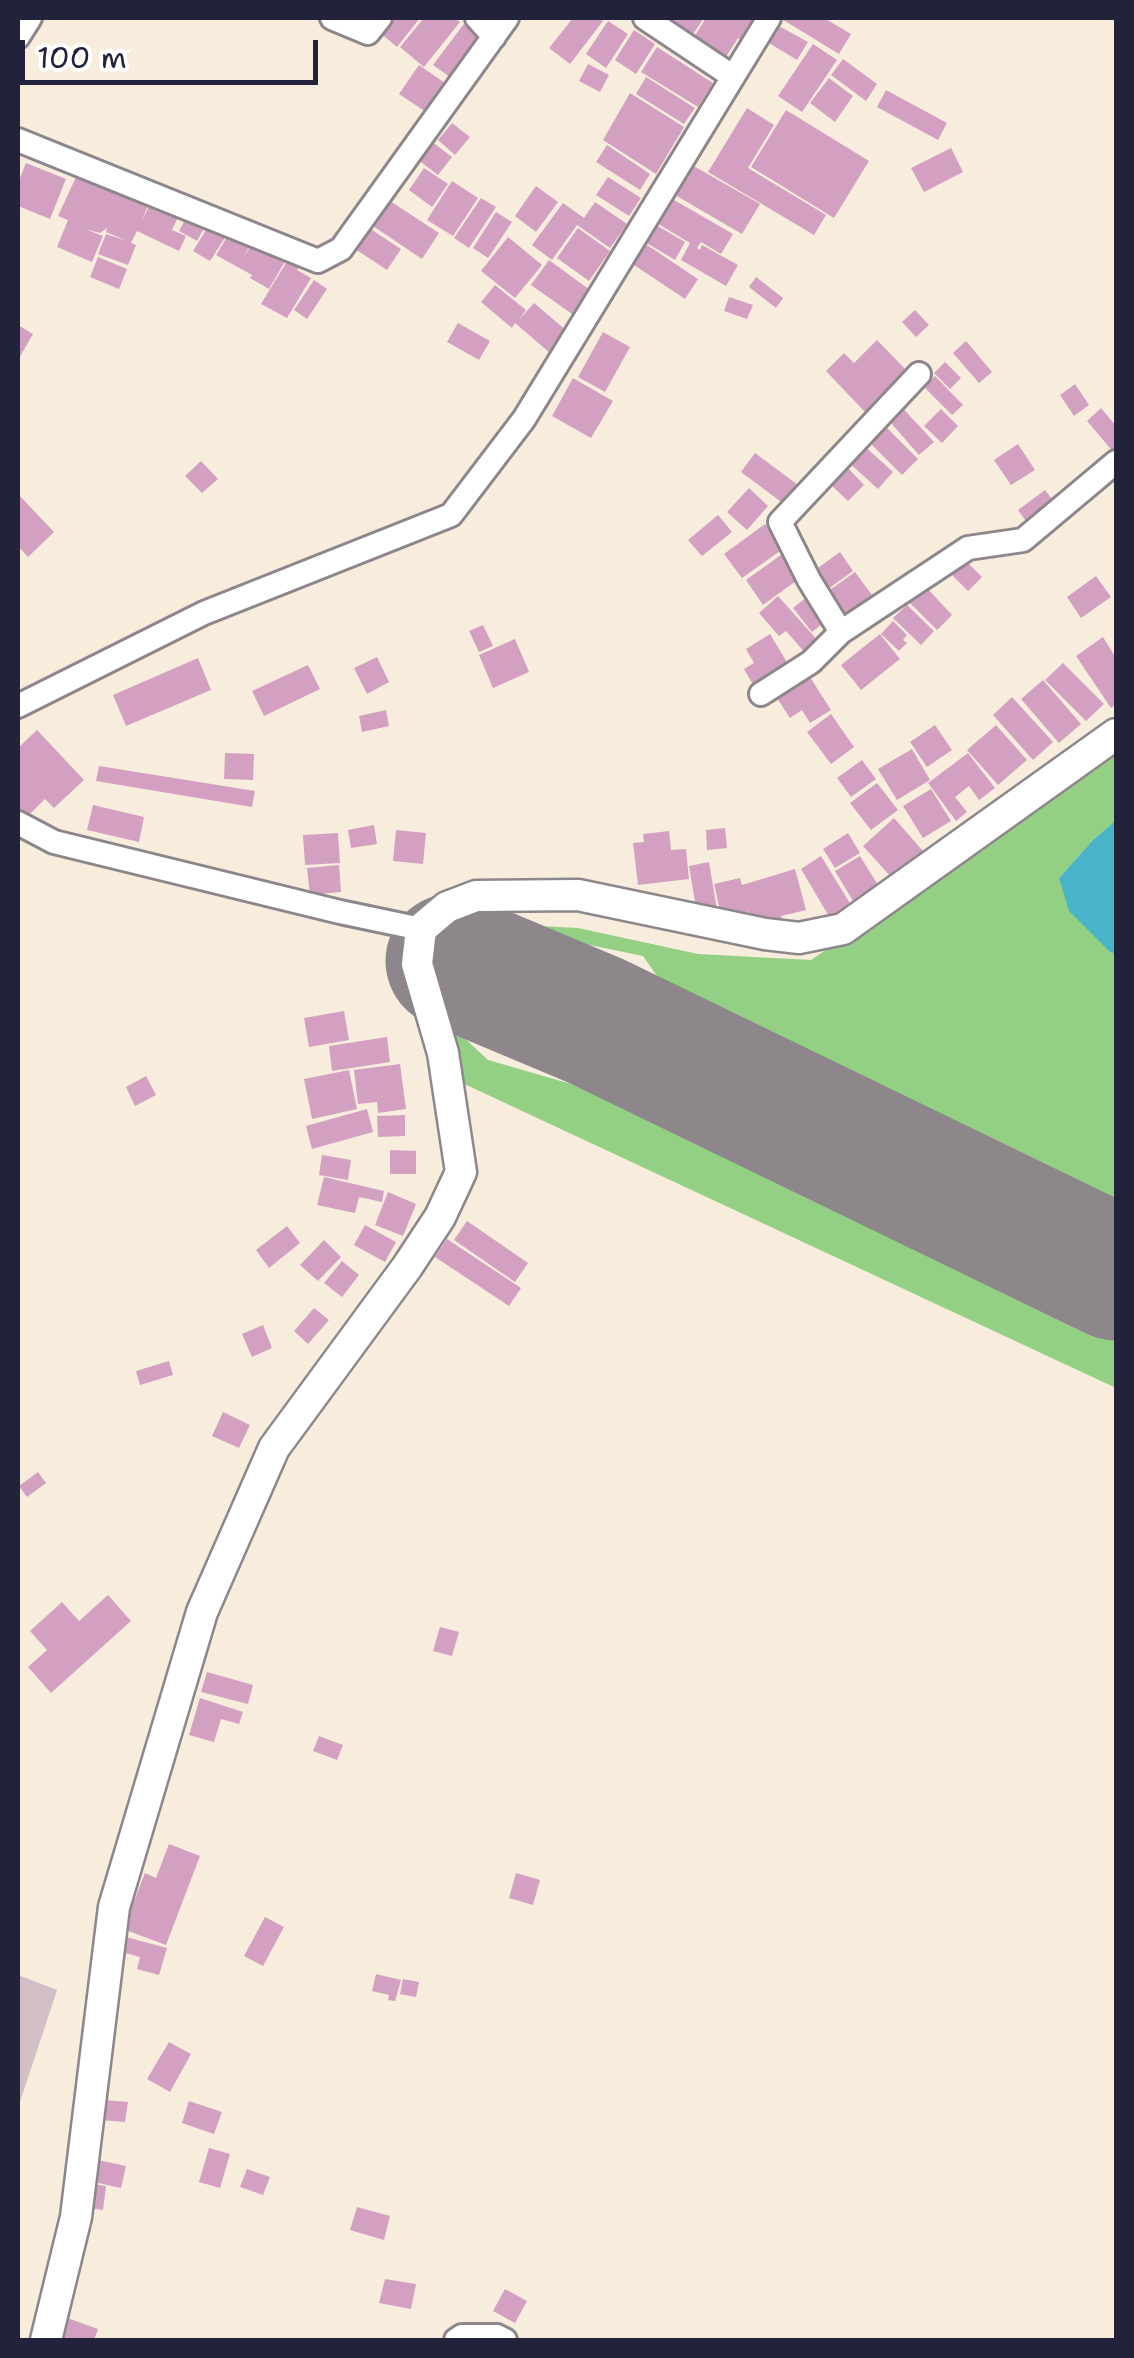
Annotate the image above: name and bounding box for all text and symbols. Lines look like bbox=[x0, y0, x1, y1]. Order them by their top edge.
scale bar bbox=[25, 20, 322, 82]
text: 100 m bbox=[37, 37, 127, 78]

